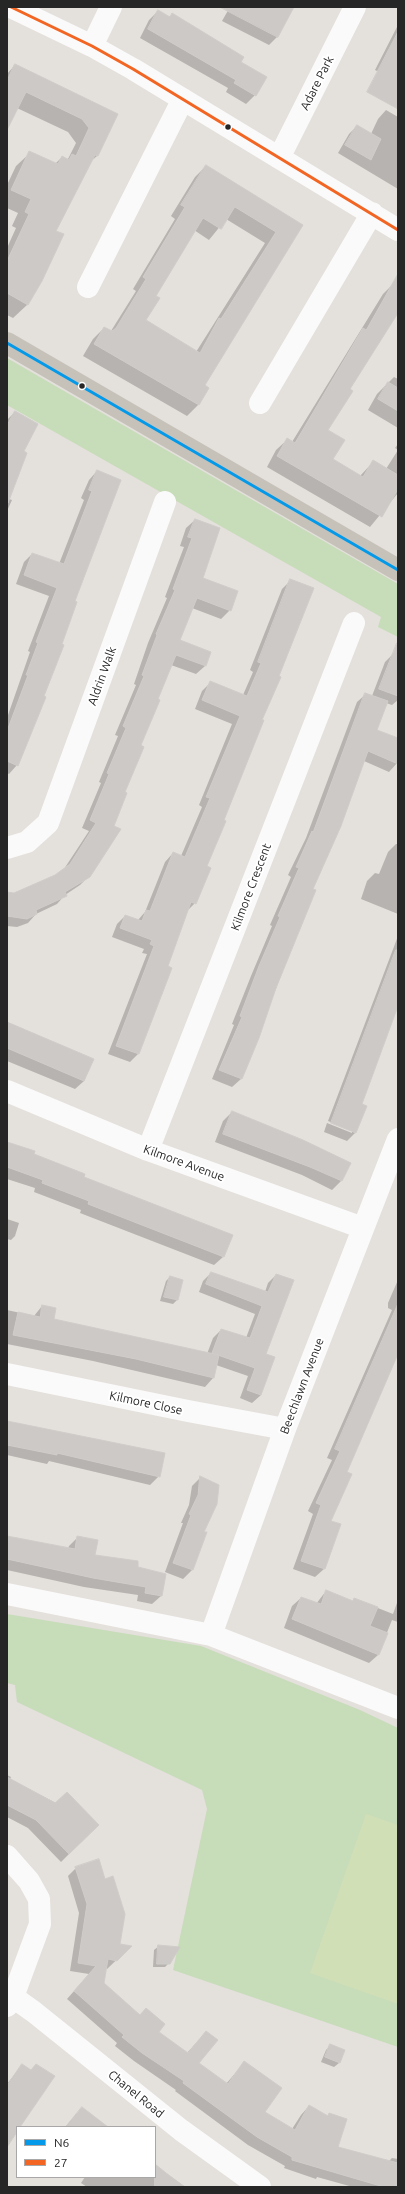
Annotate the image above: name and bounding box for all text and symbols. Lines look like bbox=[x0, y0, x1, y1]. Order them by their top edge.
street label: Adare Park bbox=[297, 54, 337, 112]
unlabelled marker bbox=[223, 122, 233, 132]
unlabelled marker bbox=[77, 381, 87, 391]
street label: Aldrin Walk bbox=[85, 645, 119, 707]
street label: Kilmore Crescent bbox=[228, 841, 274, 933]
street label: Kilmore Avenue bbox=[141, 1142, 227, 1184]
street label: Beechlawn Avenue bbox=[277, 1336, 327, 1436]
street label: Kilmore Close bbox=[108, 1388, 184, 1418]
street label: Chanel Road bbox=[105, 2067, 167, 2121]
legend bbox=[16, 2126, 156, 2178]
text: N6 bbox=[54, 2136, 69, 2149]
text: 27 bbox=[54, 2156, 68, 2169]

